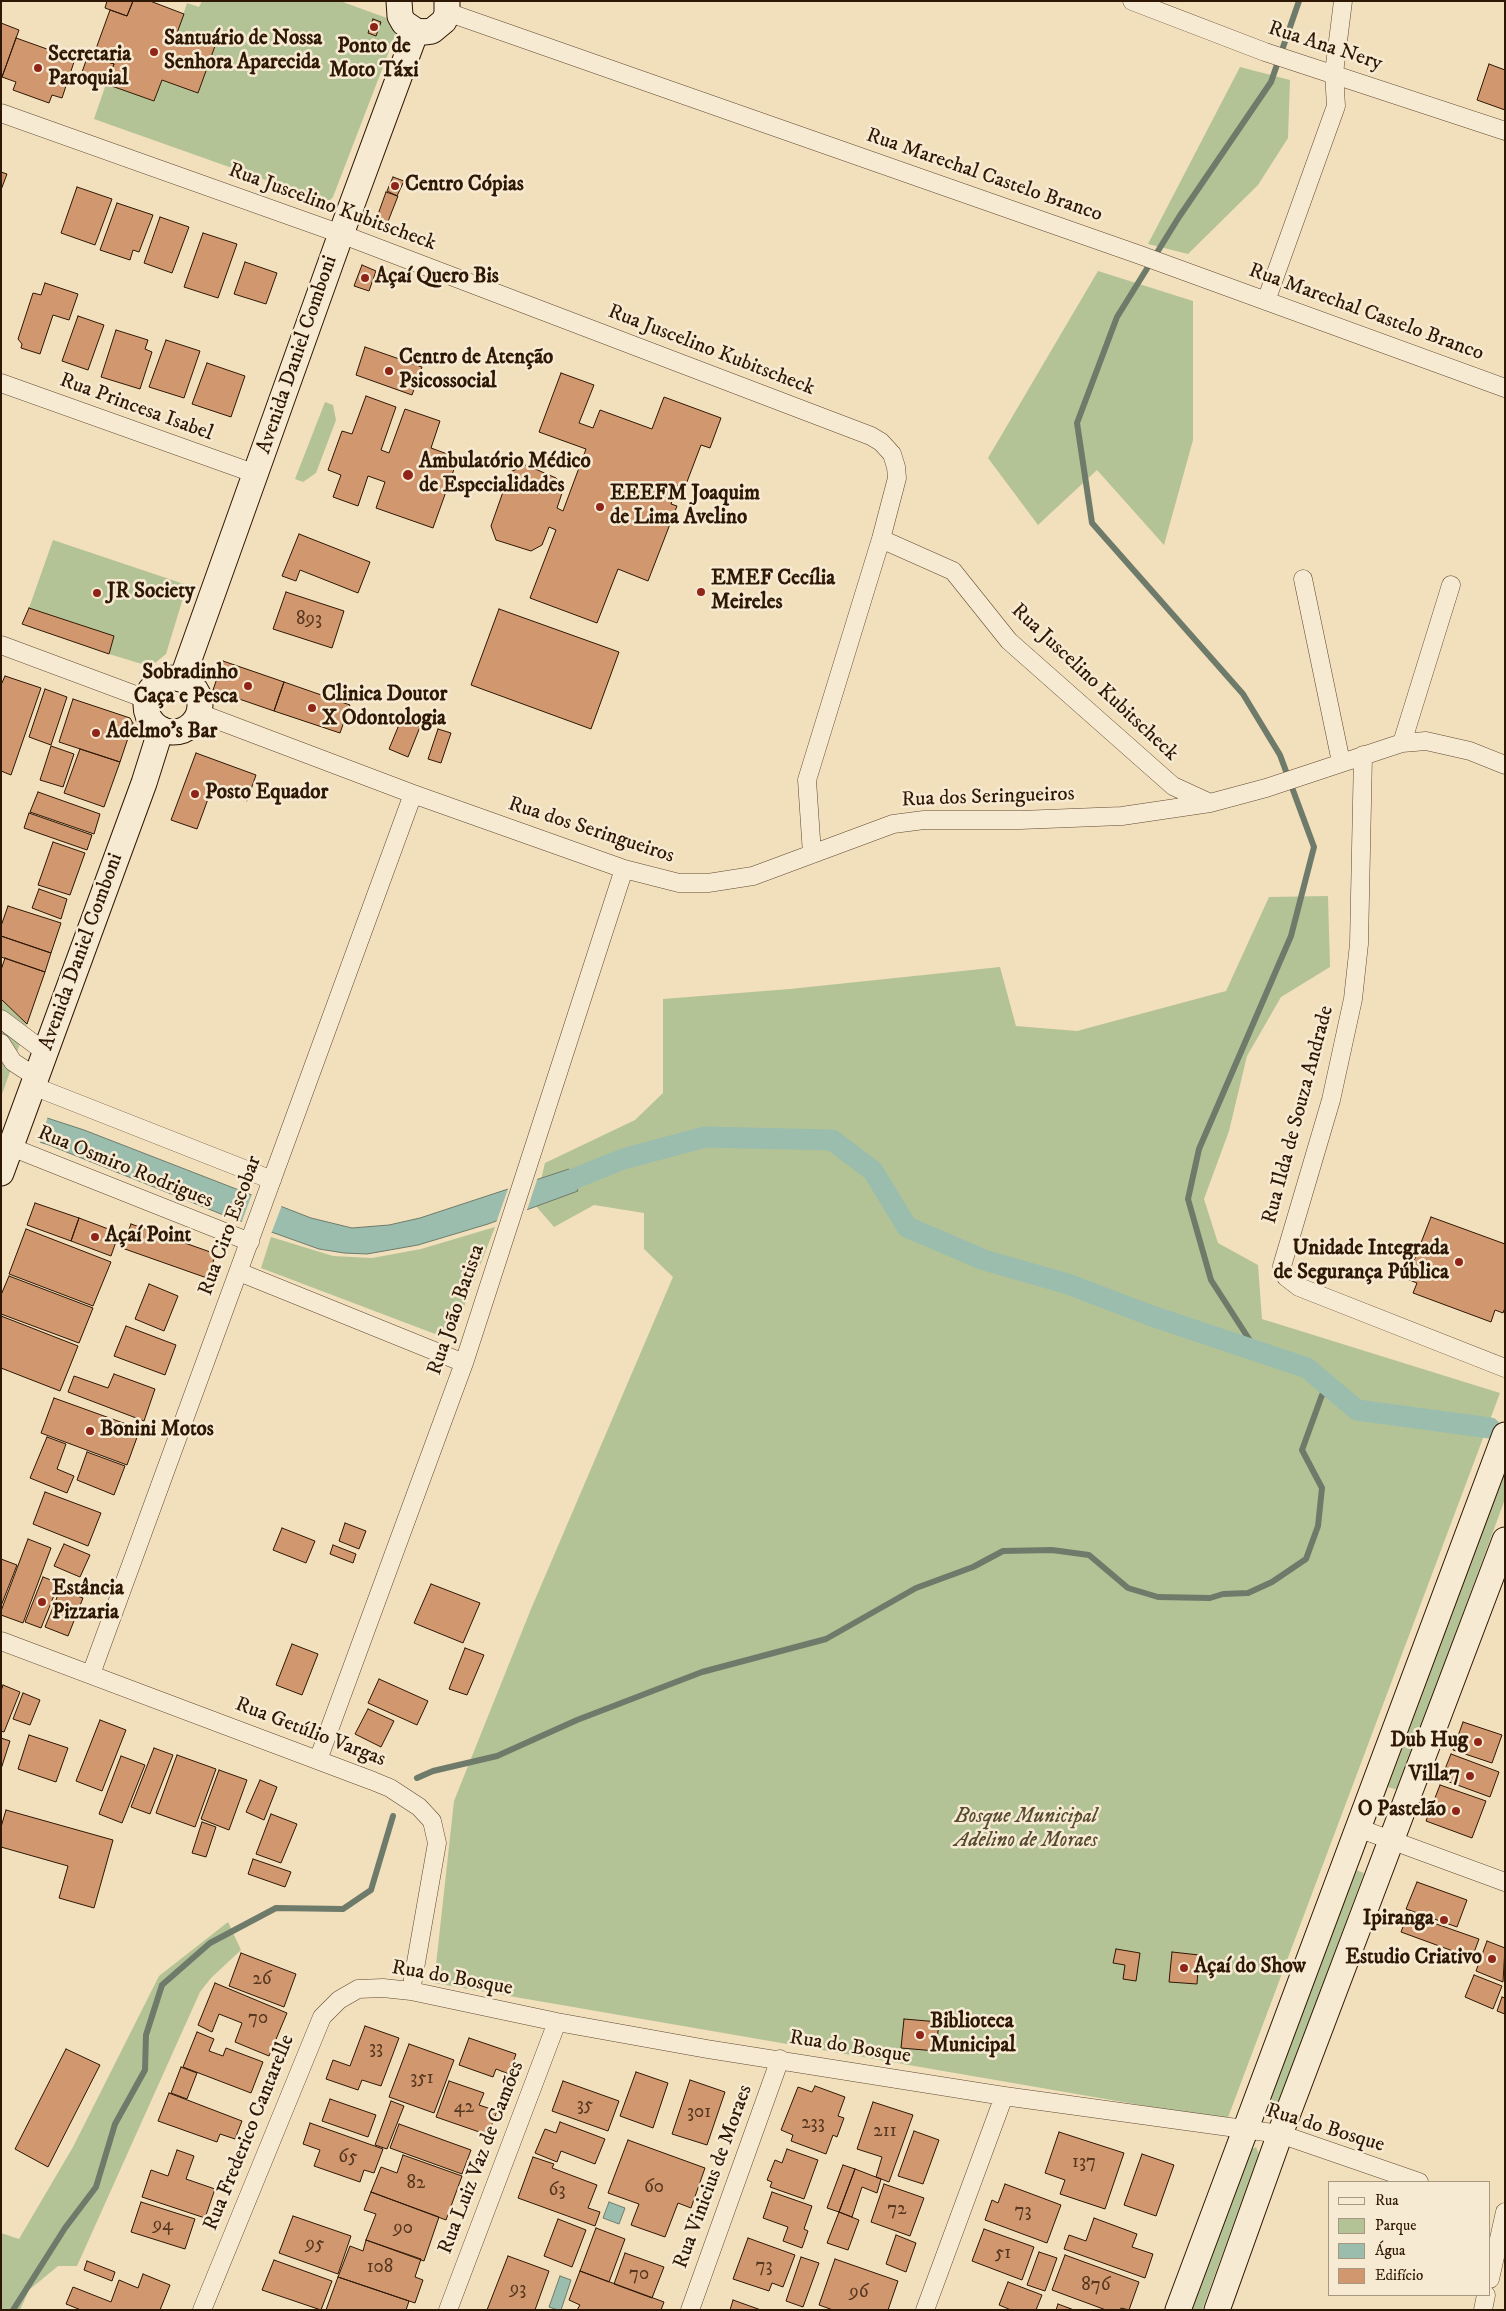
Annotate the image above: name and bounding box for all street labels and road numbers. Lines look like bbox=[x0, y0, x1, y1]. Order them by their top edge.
street label: Rua Ana Nery bbox=[1265, 17, 1385, 77]
street label: Rua Marechal Castelo Branco bbox=[863, 124, 1105, 228]
street label: Rua Juscelino Kubitscheck bbox=[225, 159, 439, 257]
street label: Avenida Daniel Comboni bbox=[252, 253, 344, 457]
street label: Rua Marechal Castelo Branco bbox=[1245, 259, 1487, 367]
street label: Rua Juscelino Kubitscheck bbox=[604, 300, 818, 402]
street label: Rua Princesa Isabel bbox=[56, 369, 216, 447]
street label: Rua Juscelino Kubitscheck bbox=[1005, 599, 1183, 767]
street label: Rua dos Seringueiros bbox=[901, 782, 1075, 814]
street label: Rua dos Seringueiros bbox=[505, 792, 677, 870]
street label: Avenida Daniel Comboni bbox=[35, 850, 129, 1054]
street label: Rua Ilda de Souza Andrade bbox=[1258, 1003, 1340, 1227]
street label: Rua Osmiro Rodrigues bbox=[34, 1121, 216, 1215]
street label: Rua Ciro Escobar bbox=[194, 1153, 268, 1299]
street label: Rua João Batista bbox=[423, 1241, 491, 1379]
street label: Rua Getúlio Vargas bbox=[231, 1693, 389, 1773]
street label: Rua do Bosque bbox=[390, 1956, 514, 2002]
street label: Rua do Bosque bbox=[788, 2026, 912, 2070]
street label: Rua Frederico Cantarelle bbox=[199, 2031, 301, 2235]
street label: Rua Luiz Vaz de Camões bbox=[434, 2058, 530, 2258]
street label: Rua Vinicius de Moraes bbox=[669, 2082, 759, 2272]
street label: Rua do Bosque bbox=[1263, 2099, 1387, 2159]

